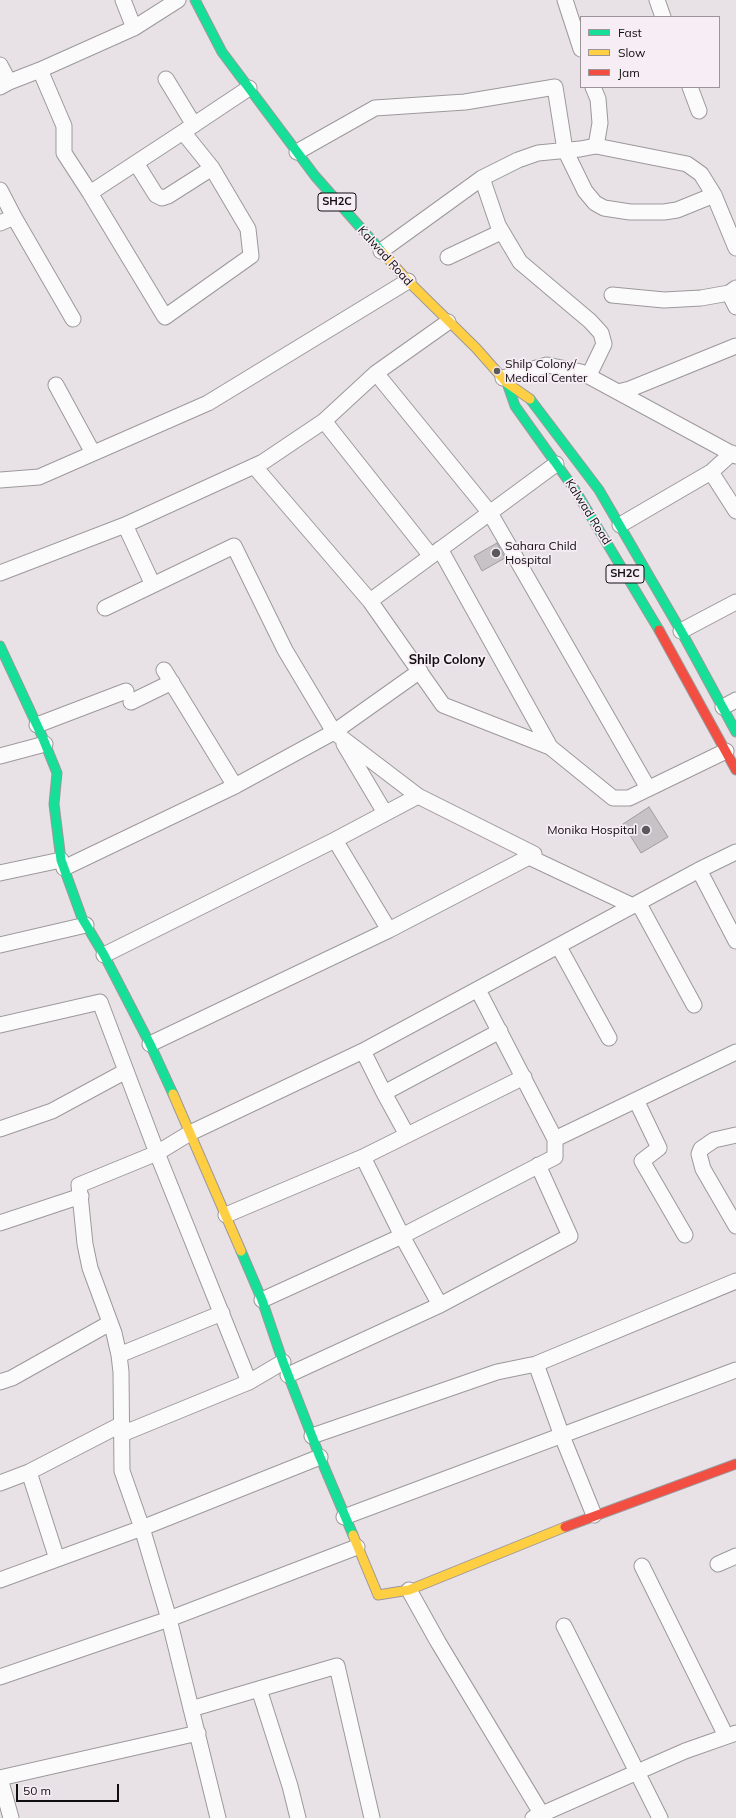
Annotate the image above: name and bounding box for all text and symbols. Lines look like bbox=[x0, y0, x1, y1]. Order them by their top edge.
legend bbox=[580, 16, 720, 88]
text: Fast bbox=[618, 25, 642, 40]
text: Slow bbox=[618, 45, 646, 60]
text: Jam bbox=[618, 65, 640, 80]
road number: SH2C bbox=[318, 193, 356, 211]
street label: Kalwad Road bbox=[355, 223, 415, 289]
place label: Shilp Colony/ Medical Center bbox=[505, 357, 587, 385]
marker: Shilp Colony/ Medical Center bbox=[492, 366, 502, 376]
street label: Kalwad Road bbox=[562, 476, 614, 548]
place label: Sahara Child Hospital bbox=[505, 539, 577, 567]
marker: Sahara Child Hospital bbox=[490, 547, 502, 559]
road number: SH2C bbox=[606, 565, 644, 583]
district label: Shilp Colony bbox=[409, 652, 485, 668]
place label: Monika Hospital bbox=[547, 823, 637, 837]
marker: Monika Hospital bbox=[640, 824, 652, 836]
scale bar bbox=[18, 1776, 121, 1802]
text: 50 m bbox=[23, 1783, 51, 1798]

